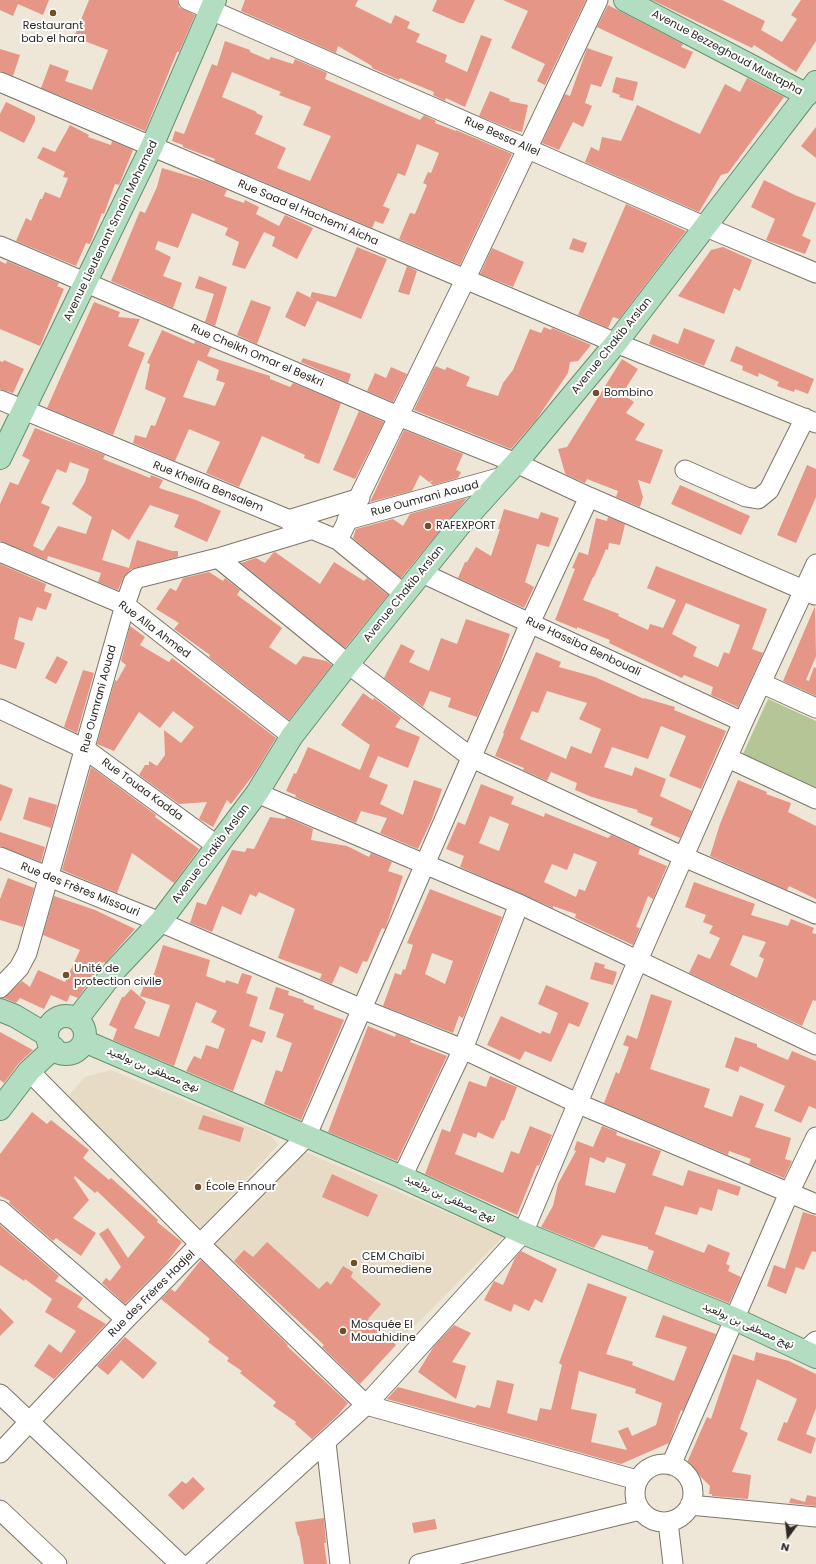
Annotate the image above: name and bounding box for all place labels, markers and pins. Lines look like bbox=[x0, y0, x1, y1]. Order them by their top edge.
marker: Restaurant bab el hara bbox=[48, 8, 58, 18]
place label: Restaurant bab el hara bbox=[21, 19, 85, 45]
place label: Bombino bbox=[604, 386, 653, 400]
marker: Bombino bbox=[591, 388, 601, 398]
place label: RAFEXPORT bbox=[436, 519, 496, 533]
marker: RAFEXPORT bbox=[423, 521, 433, 531]
place label: Unité de protection civile bbox=[74, 962, 162, 988]
marker: Unité de protection civile bbox=[61, 970, 71, 980]
place label: École Ennour bbox=[206, 1180, 276, 1194]
marker: École Ennour bbox=[193, 1182, 203, 1192]
place label: CEM Chaïbi Boumediene bbox=[362, 1250, 432, 1276]
marker: CEM Chaïbi Boumediene bbox=[349, 1258, 359, 1268]
place label: Mosquée El Mouahidine bbox=[351, 1318, 416, 1344]
marker: Mosquée El Mouahidine bbox=[338, 1326, 348, 1336]

